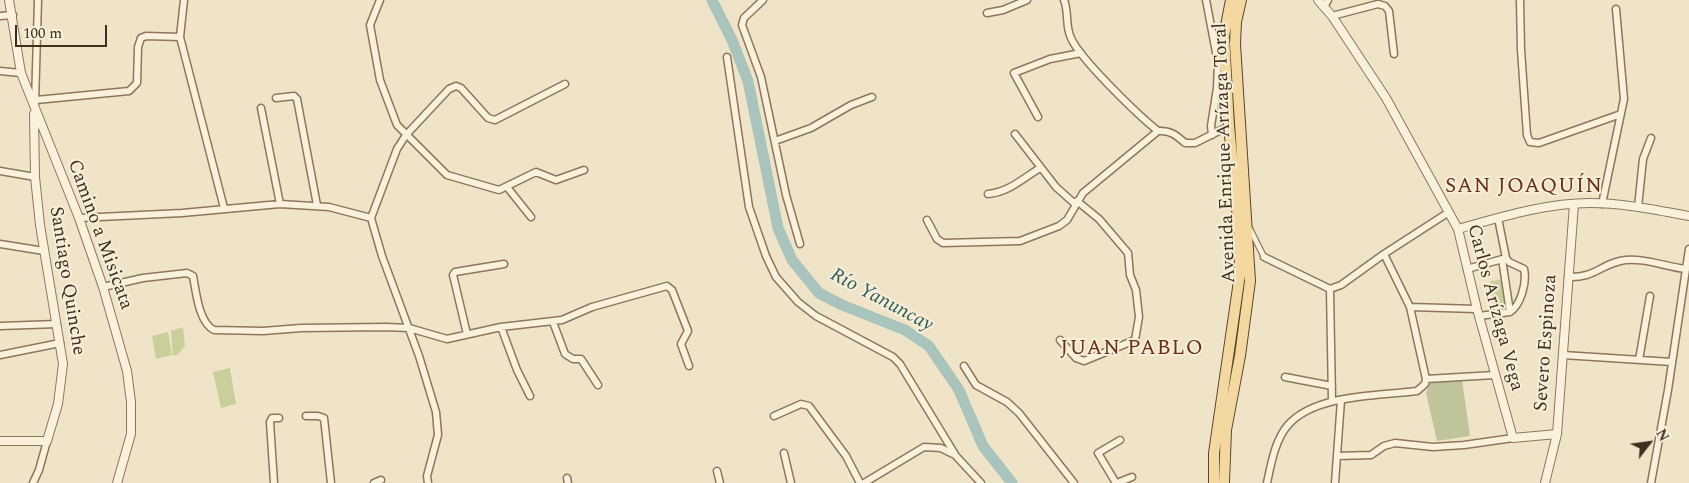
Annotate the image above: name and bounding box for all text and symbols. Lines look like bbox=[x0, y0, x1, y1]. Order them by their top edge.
scale bar bbox=[18, 15, 110, 47]
text: 100 m bbox=[23, 22, 62, 45]
street label: Avenida Enrique Arízaga Toral bbox=[1210, 22, 1242, 284]
street label: Camino a Misicata bbox=[61, 157, 137, 313]
district label: SAN JOAQUÍN bbox=[1444, 175, 1604, 201]
street label: Santiago Quinche bbox=[43, 205, 89, 357]
street label: Carlos Arízaga Vega bbox=[1461, 222, 1527, 394]
water label: Río Yanuncay bbox=[825, 264, 937, 338]
street label: Severo Espinoza bbox=[1531, 274, 1563, 412]
district label: JUAN PABLO bbox=[1059, 337, 1205, 363]
north arrow bbox=[1624, 418, 1674, 468]
text: N bbox=[1650, 425, 1674, 445]

